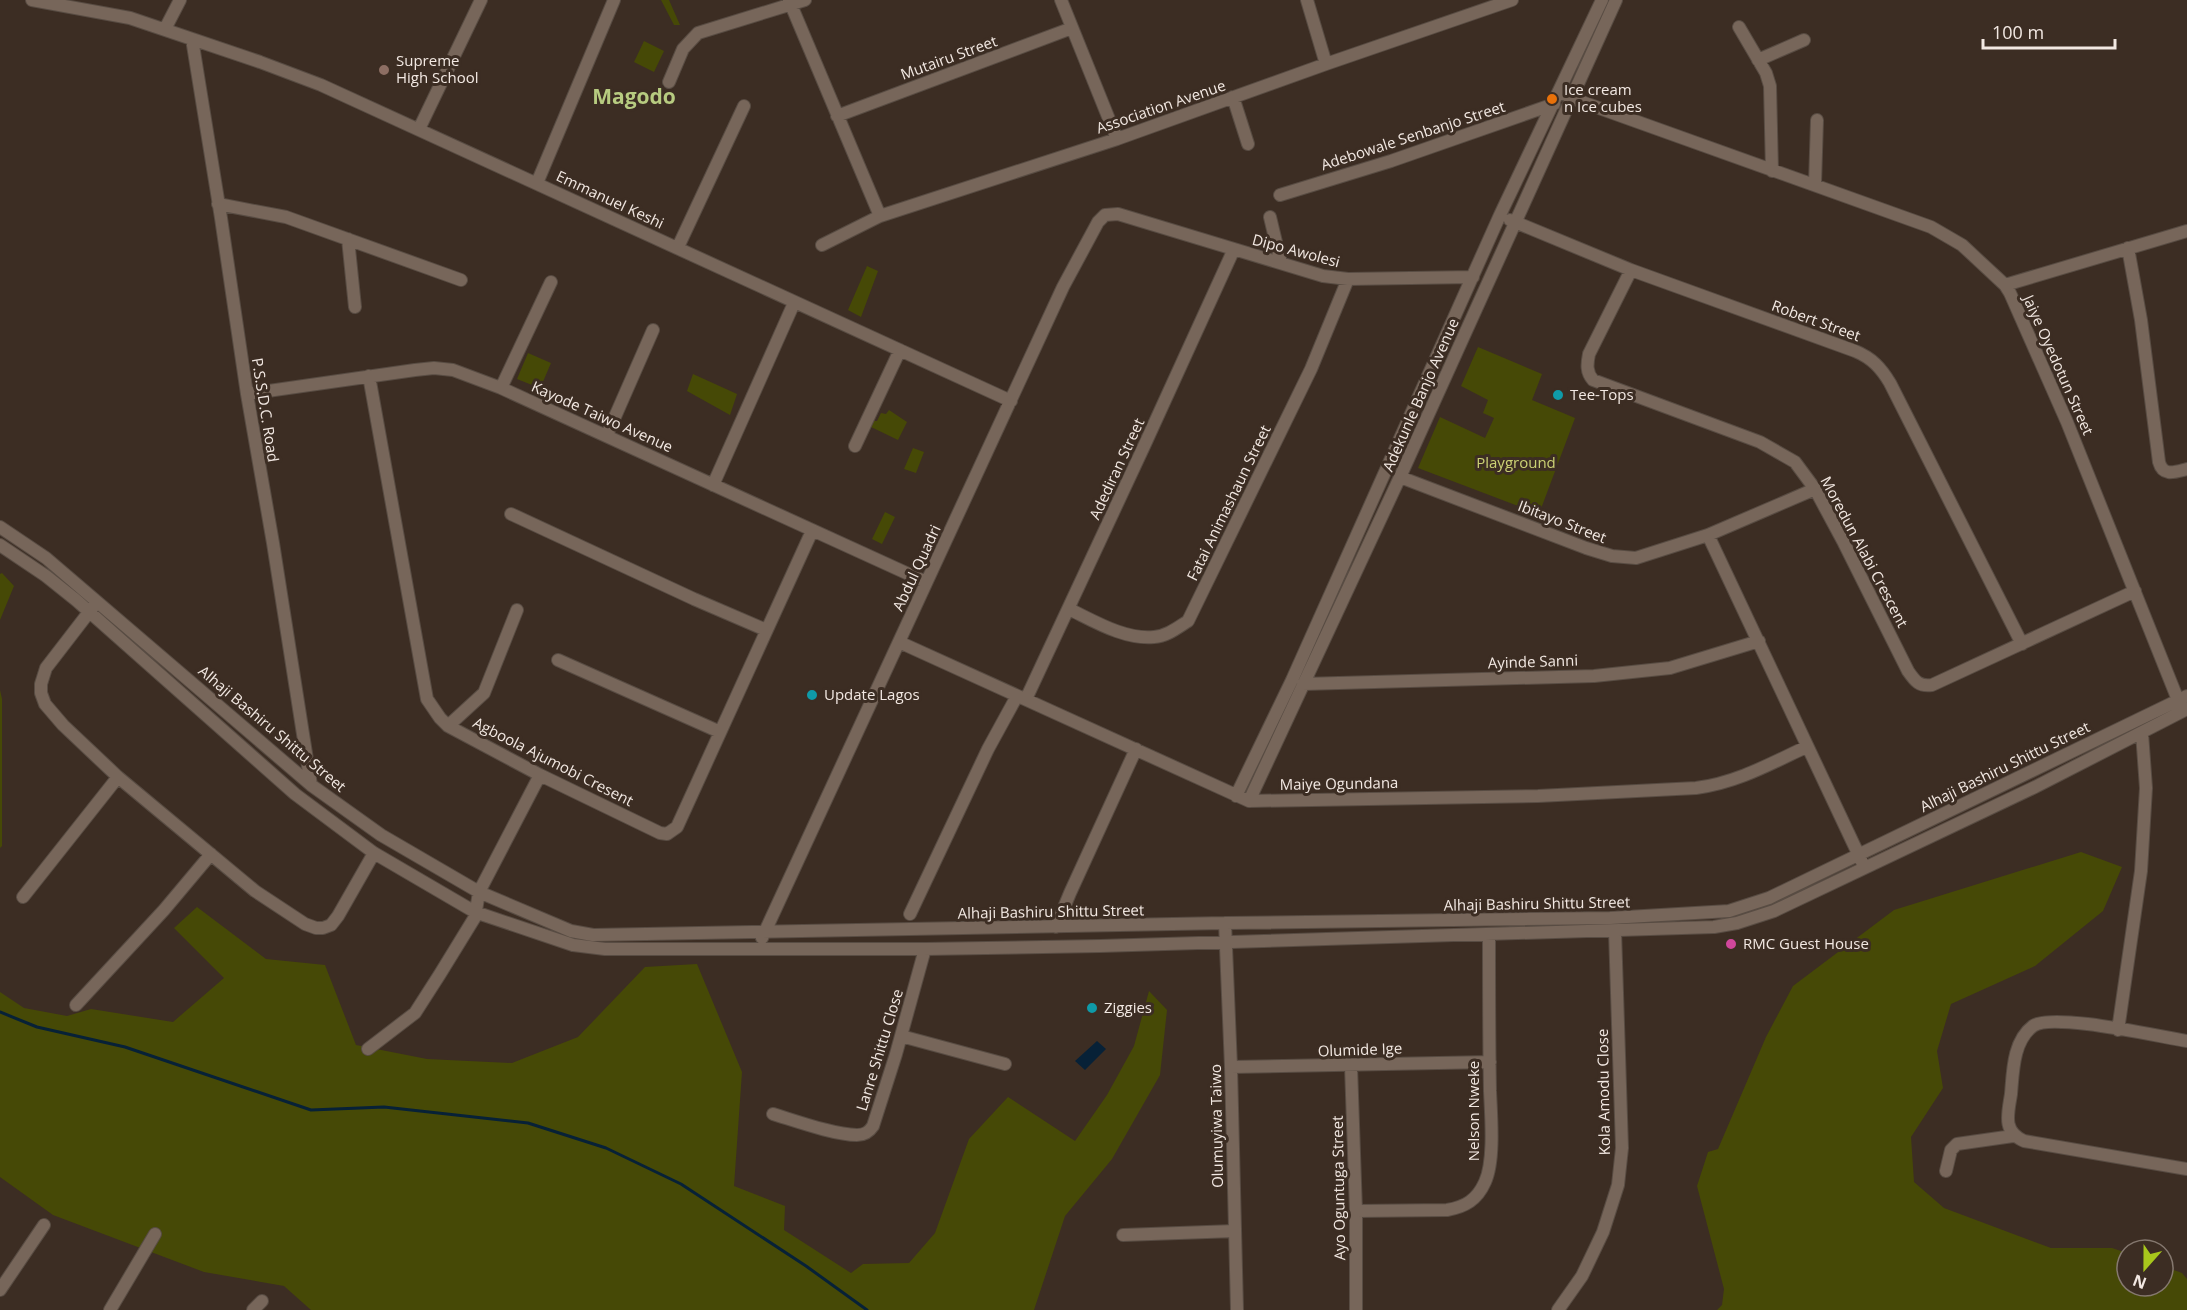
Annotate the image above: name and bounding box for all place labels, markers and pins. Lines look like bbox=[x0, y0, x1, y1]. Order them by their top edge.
place label: Supreme High School bbox=[396, 50, 479, 87]
marker: Supreme High School bbox=[377, 63, 391, 77]
place label: Ice cream n Ice cubes bbox=[1564, 79, 1642, 116]
marker: Ice cream n Ice cubes bbox=[1545, 92, 1559, 106]
place label: Tee-Tops bbox=[1570, 384, 1634, 404]
marker: Tee-Tops bbox=[1551, 388, 1565, 402]
place label: Update Lagos bbox=[824, 684, 920, 704]
marker: Update Lagos bbox=[805, 688, 819, 702]
place label: RMC Guest House bbox=[1743, 933, 1869, 953]
marker: RMC Guest House bbox=[1724, 937, 1738, 951]
place label: Ziggies bbox=[1104, 997, 1152, 1017]
marker: Ziggies bbox=[1085, 1001, 1099, 1015]

